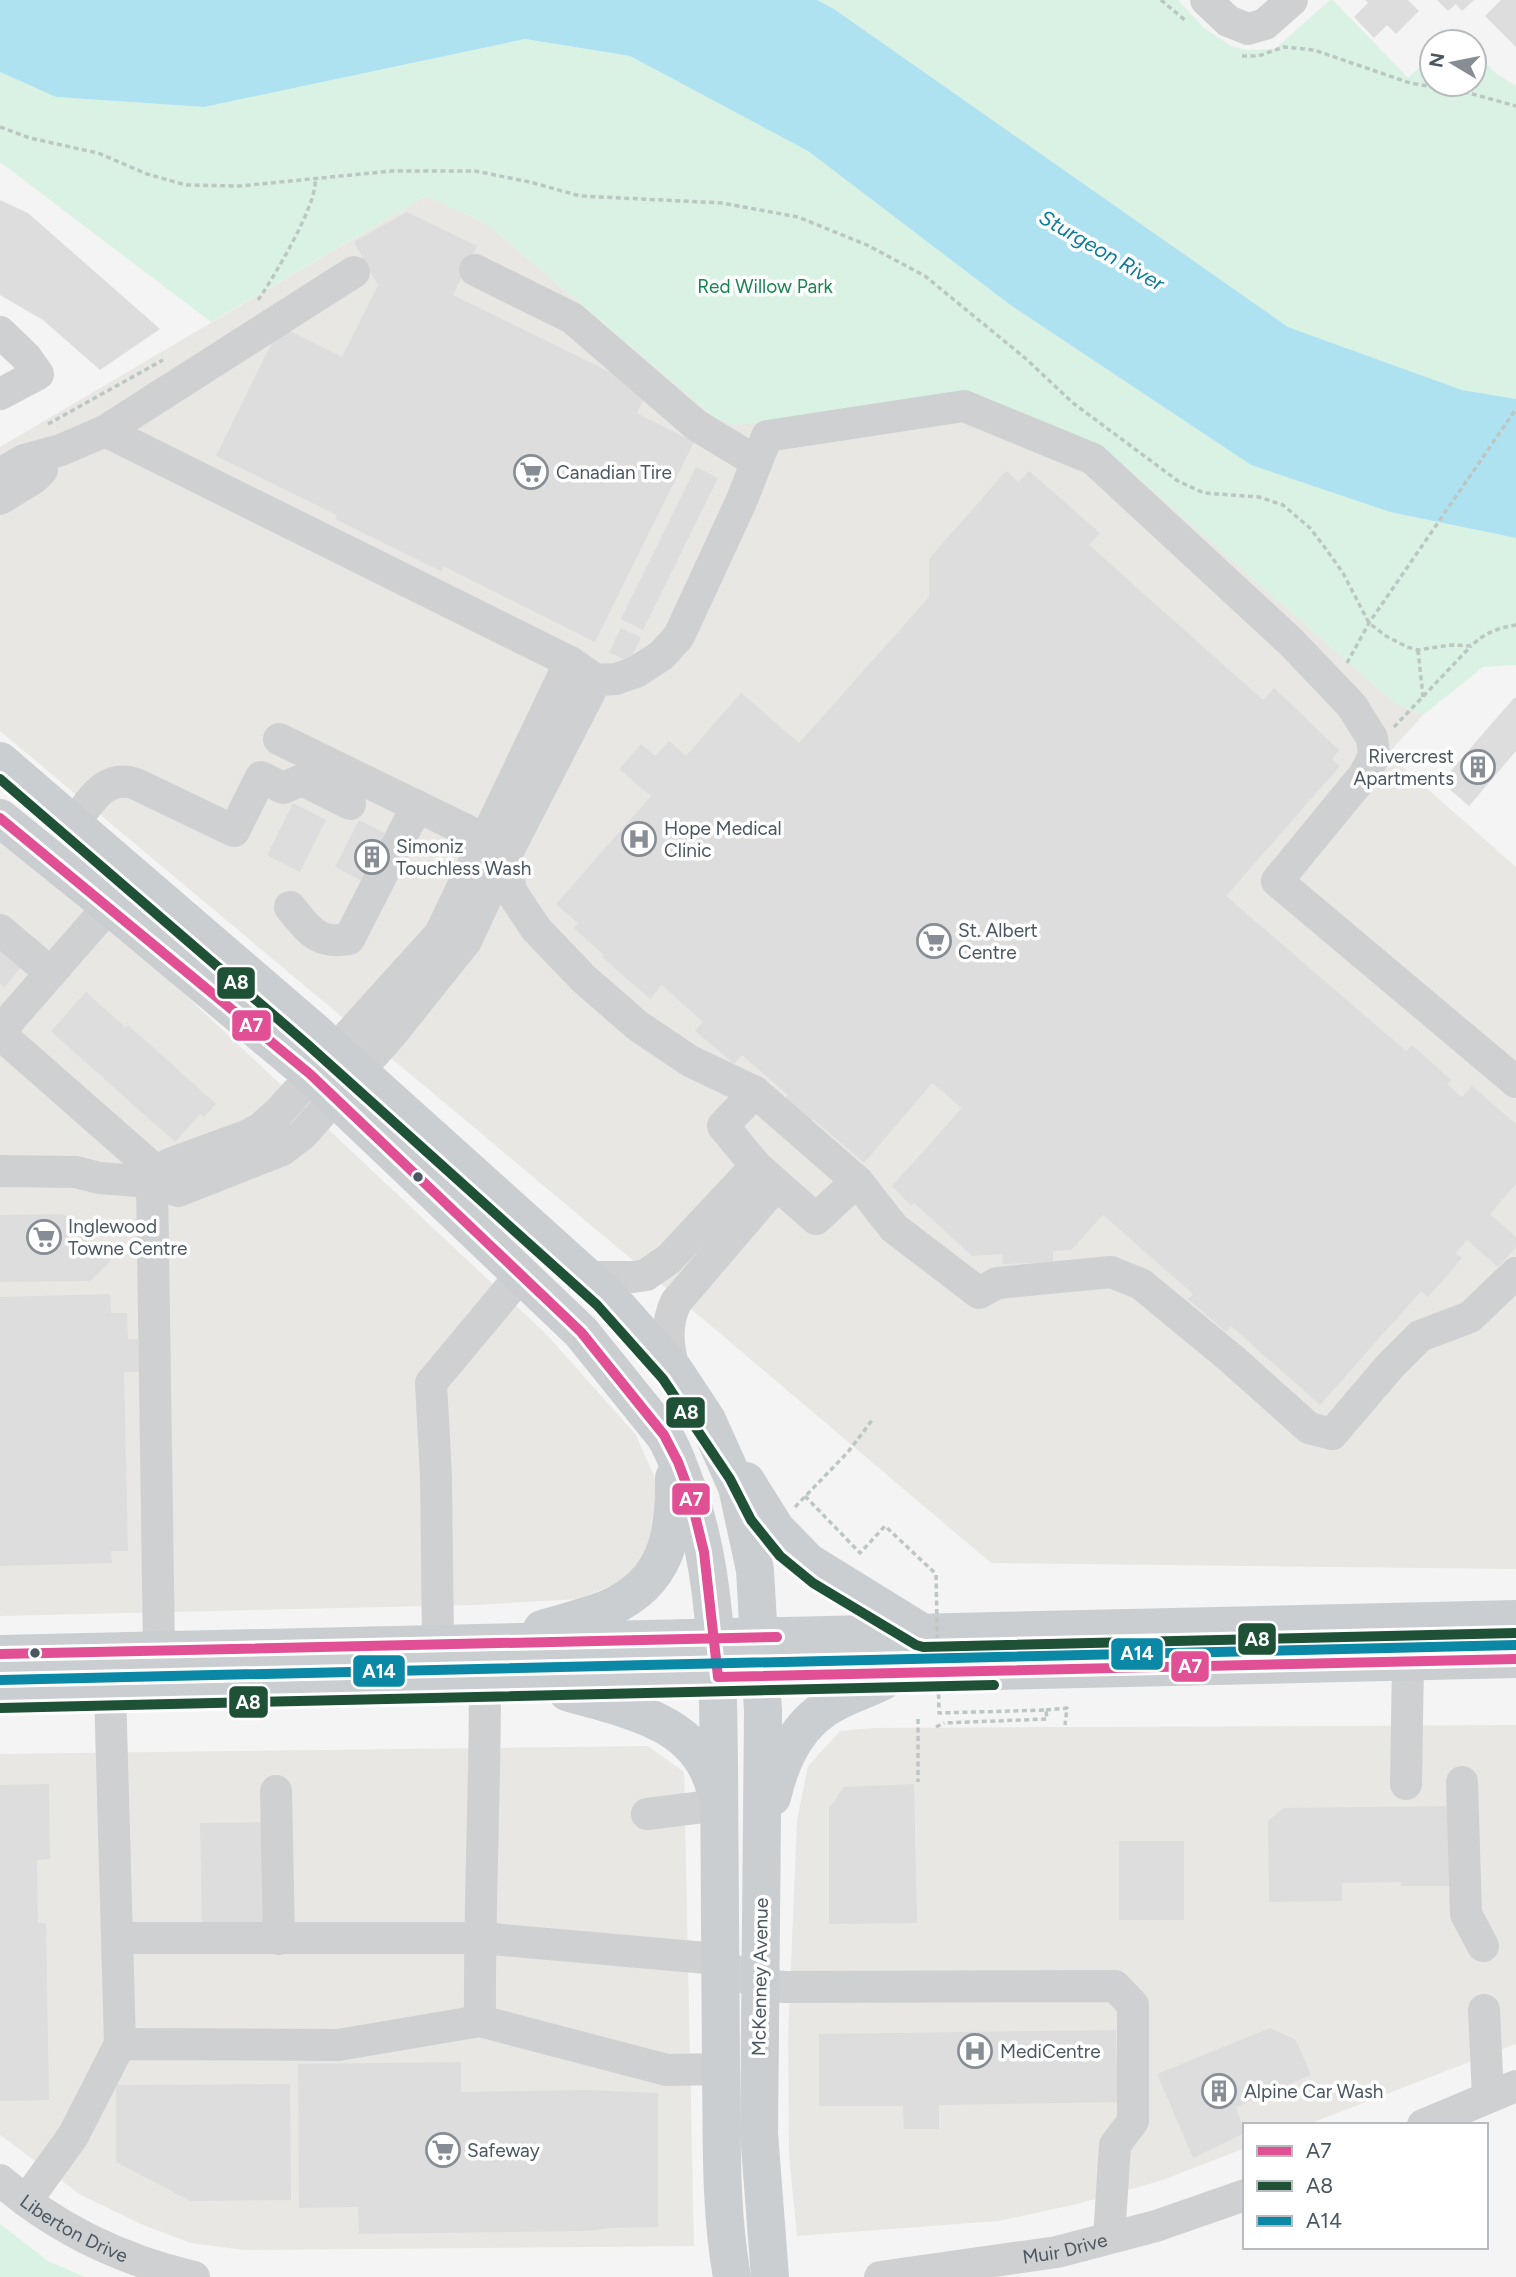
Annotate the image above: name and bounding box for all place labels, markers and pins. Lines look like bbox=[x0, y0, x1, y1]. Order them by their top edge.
supermarket icon: Canadian Tire bbox=[512, 453, 550, 491]
place label: Canadian Tire bbox=[556, 461, 672, 484]
place label: Rivercrest Apartments bbox=[1353, 745, 1454, 790]
building icon: Rivercrest Apartments bbox=[1459, 748, 1497, 786]
place label: Hope Medical Clinic bbox=[664, 817, 782, 862]
hospital icon: Hope Medical Clinic bbox=[620, 820, 658, 858]
place label: Simoniz Touchless Wash bbox=[396, 835, 531, 880]
building icon: Simoniz Touchless Wash bbox=[353, 838, 391, 876]
place label: St. Albert Centre bbox=[958, 919, 1038, 964]
supermarket icon: St. Albert Centre bbox=[915, 922, 953, 960]
unlabelled marker bbox=[411, 1170, 425, 1184]
place label: Inglewood Towne Centre bbox=[68, 1215, 187, 1260]
supermarket icon: Inglewood Towne Centre bbox=[25, 1218, 63, 1256]
unlabelled marker bbox=[28, 1646, 42, 1660]
hospital icon: MediCentre bbox=[956, 2032, 994, 2070]
place label: MediCentre bbox=[1000, 2040, 1101, 2063]
building icon: Alpine Car Wash bbox=[1200, 2072, 1238, 2110]
place label: Alpine Car Wash bbox=[1244, 2080, 1383, 2103]
supermarket icon: Safeway bbox=[424, 2131, 462, 2169]
place label: Safeway bbox=[467, 2139, 540, 2162]

